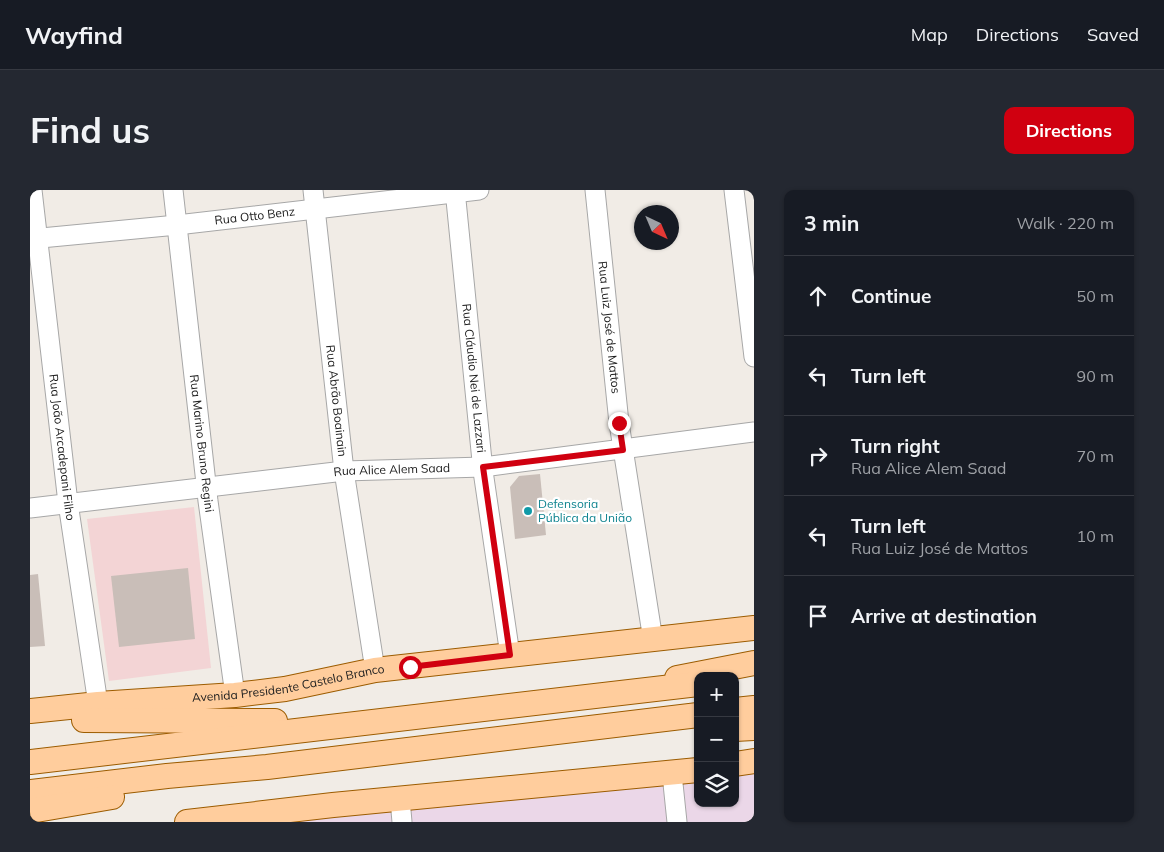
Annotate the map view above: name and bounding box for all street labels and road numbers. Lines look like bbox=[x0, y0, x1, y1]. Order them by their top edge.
street label: Rua Otto Benz bbox=[214, 203, 296, 228]
street label: Rua Luiz José de Mattos bbox=[595, 260, 624, 394]
street label: Rua Cláudio Nei de Lazzari bbox=[459, 303, 489, 453]
street label: Rua Abrão Boainain bbox=[323, 344, 350, 457]
street label: Rua João Arcadepani Filho bbox=[46, 373, 79, 522]
street label: Rua Marino Bruno Regini bbox=[187, 374, 218, 513]
street label: Rua Alice Alem Saad bbox=[333, 460, 450, 479]
street label: Avenida Presidente Castelo Branco bbox=[192, 661, 385, 705]

